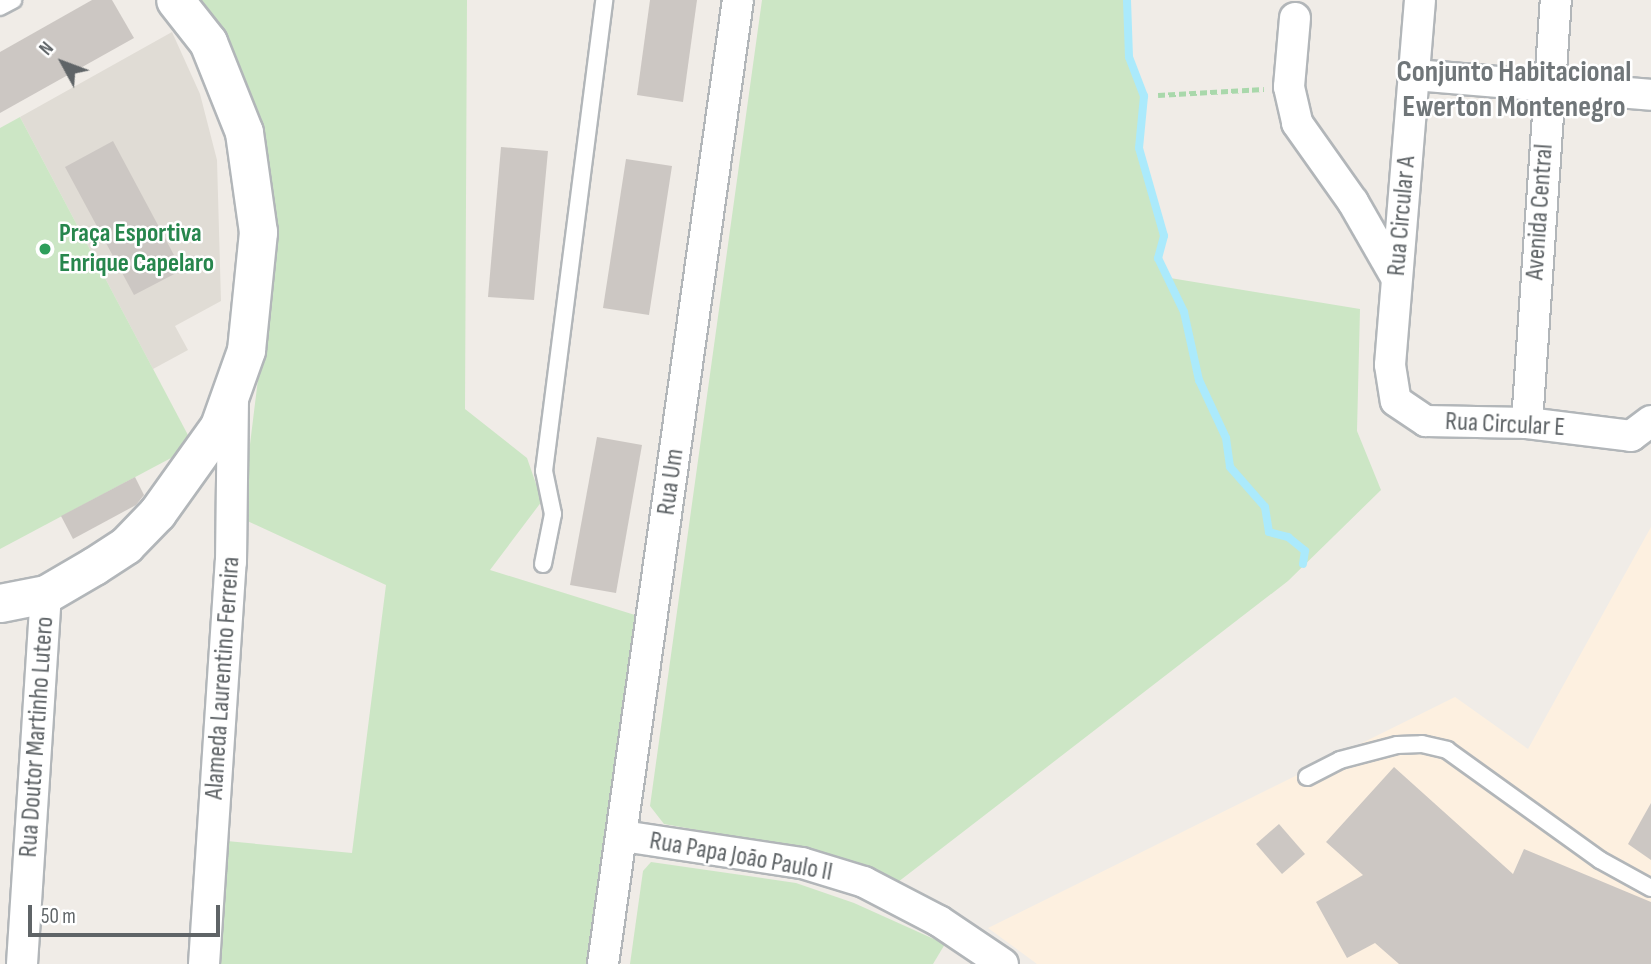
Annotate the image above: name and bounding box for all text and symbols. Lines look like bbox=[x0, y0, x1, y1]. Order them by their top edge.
north arrow bbox=[28, 28, 98, 98]
text: N bbox=[35, 38, 59, 60]
district label: Conjunto Habitacional Ewerton Montenegro bbox=[1397, 54, 1631, 124]
street label: Avenida Central bbox=[1520, 143, 1560, 281]
street label: Rua Circular A bbox=[1381, 155, 1423, 277]
place label: Praça Esportiva Enrique Capelaro bbox=[59, 218, 214, 280]
marker: Praça Esportiva Enrique Capelaro bbox=[37, 241, 53, 257]
street label: Rua Circular E bbox=[1444, 406, 1566, 444]
street label: Rua Um bbox=[651, 447, 691, 517]
street label: Alameda Laurentino Ferreira bbox=[199, 556, 247, 800]
street label: Rua Doutor Martinho Lutero bbox=[13, 616, 61, 858]
street label: Rua Papa João Paulo II bbox=[647, 826, 835, 888]
scale bar bbox=[32, 890, 224, 934]
text: 50 m bbox=[41, 904, 76, 929]

